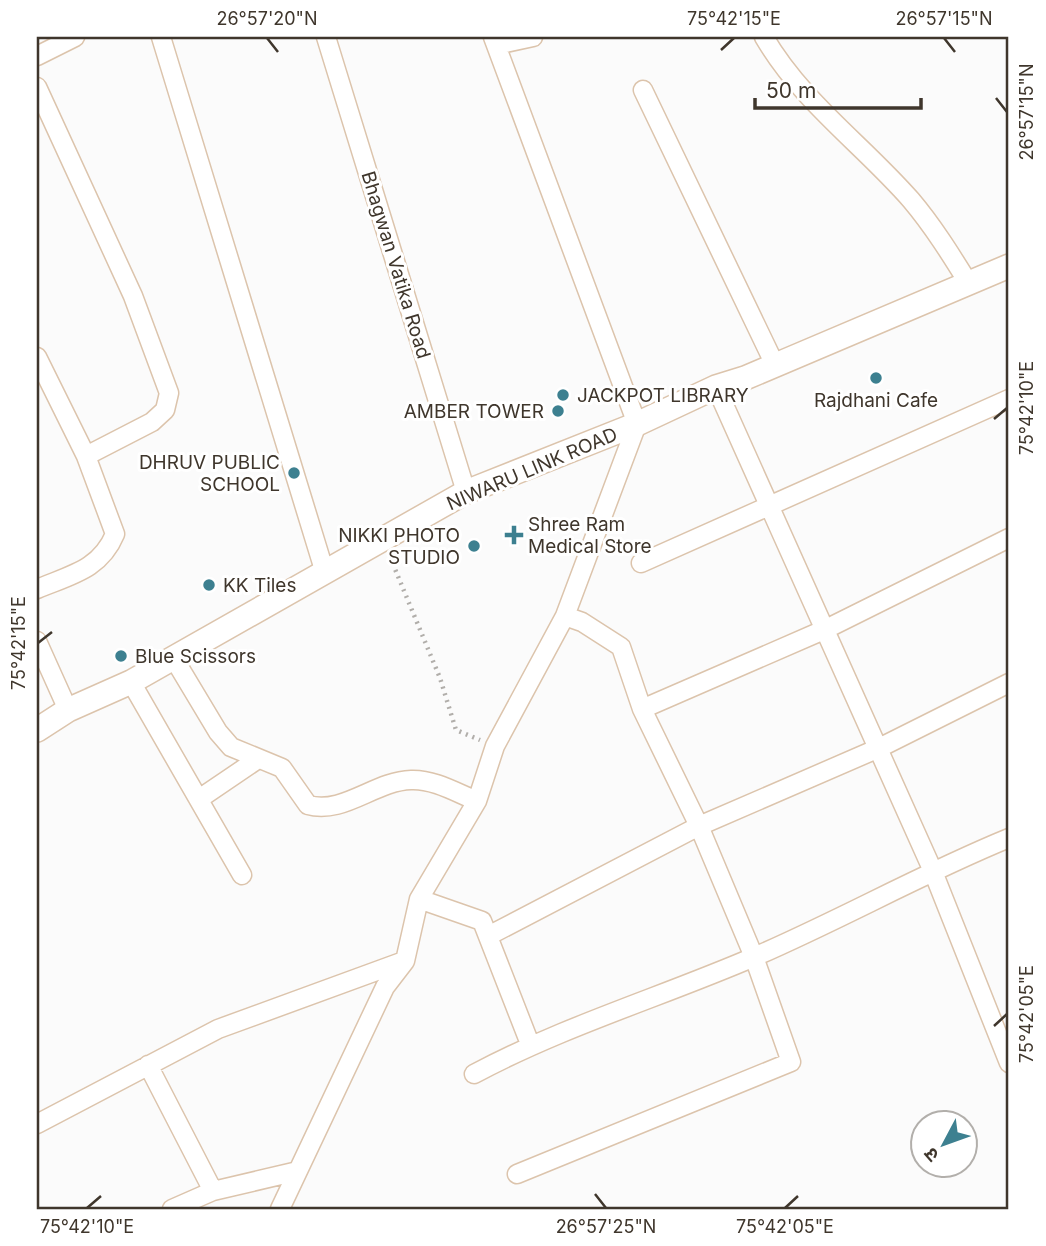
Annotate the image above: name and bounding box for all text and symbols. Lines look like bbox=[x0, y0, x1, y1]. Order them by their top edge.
text: 26°57'20"N bbox=[216, 8, 318, 29]
text: 75°42'15"E bbox=[687, 8, 781, 29]
text: 26°57'15"N bbox=[895, 8, 993, 29]
text: 26°57'15"N bbox=[1016, 63, 1037, 161]
scale bar bbox=[755, 66, 922, 110]
text: 50 m bbox=[766, 78, 816, 103]
street label: Bhagwan Vatika Road bbox=[357, 169, 435, 361]
text: 75°42'10"E bbox=[1016, 361, 1037, 455]
marker: Rajdhani Cafe bbox=[868, 370, 884, 386]
place label: JACKPOT LIBRARY bbox=[577, 384, 749, 407]
marker: JACKPOT LIBRARY bbox=[555, 387, 571, 403]
place label: Rajdhani Cafe bbox=[814, 389, 938, 412]
place label: AMBER TOWER bbox=[404, 400, 544, 423]
marker: AMBER TOWER bbox=[550, 403, 566, 419]
street label: NIWARU LINK ROAD bbox=[443, 423, 621, 515]
place label: DHRUV PUBLIC SCHOOL bbox=[139, 451, 280, 496]
marker: DHRUV PUBLIC SCHOOL bbox=[286, 465, 302, 481]
place label: Shree Ram Medical Store bbox=[528, 513, 652, 558]
place label: NIKKI PHOTO STUDIO bbox=[338, 524, 460, 569]
marker: Shree Ram Medical Store bbox=[506, 527, 522, 543]
marker: NIKKI PHOTO STUDIO bbox=[466, 538, 482, 554]
place label: KK Tiles bbox=[223, 574, 296, 597]
marker: KK Tiles bbox=[201, 577, 217, 593]
text: 75°42'15"E bbox=[8, 596, 29, 690]
place label: Blue Scissors bbox=[135, 645, 256, 668]
marker: Blue Scissors bbox=[113, 648, 129, 664]
text: 75°42'05"E bbox=[1016, 965, 1037, 1063]
north arrow bbox=[909, 1110, 979, 1180]
text: उ bbox=[919, 1142, 944, 1167]
text: 75°42'10"E bbox=[40, 1216, 134, 1237]
text: 26°57'25"N bbox=[556, 1216, 656, 1237]
text: 75°42'05"E bbox=[736, 1216, 834, 1237]

